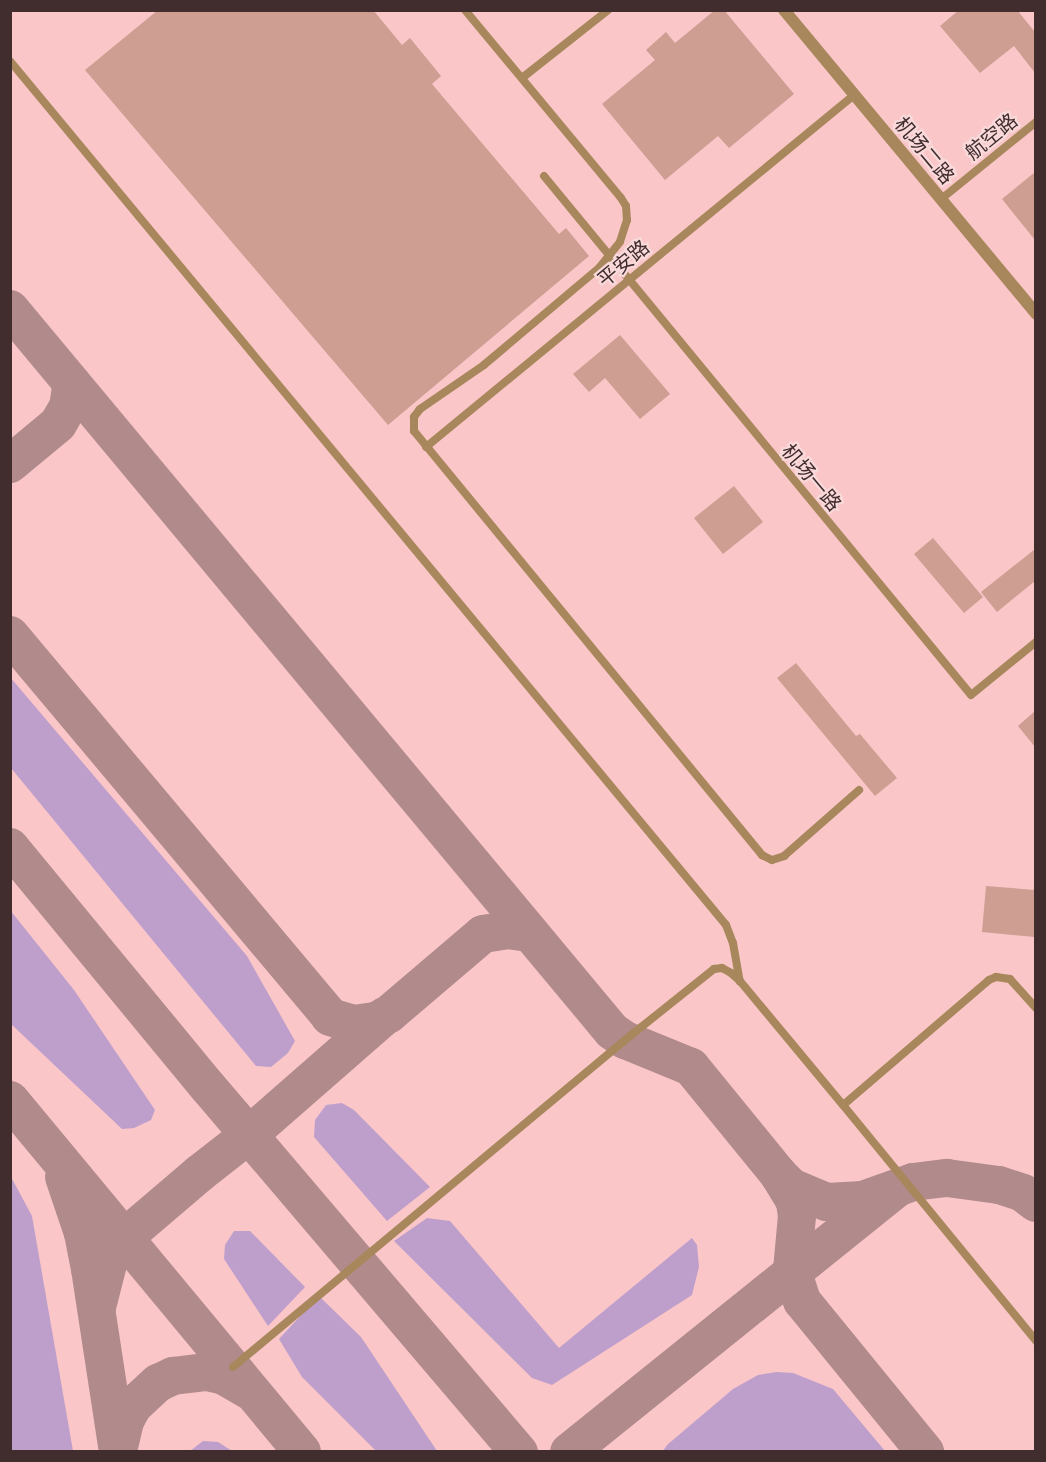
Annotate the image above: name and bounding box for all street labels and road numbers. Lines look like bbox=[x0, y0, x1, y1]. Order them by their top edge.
street label: 航空路 bbox=[960, 108, 1022, 164]
street label: 机场二路 bbox=[890, 112, 960, 188]
street label: 平安路 bbox=[592, 235, 654, 291]
street label: 机场一路 bbox=[777, 439, 847, 515]

